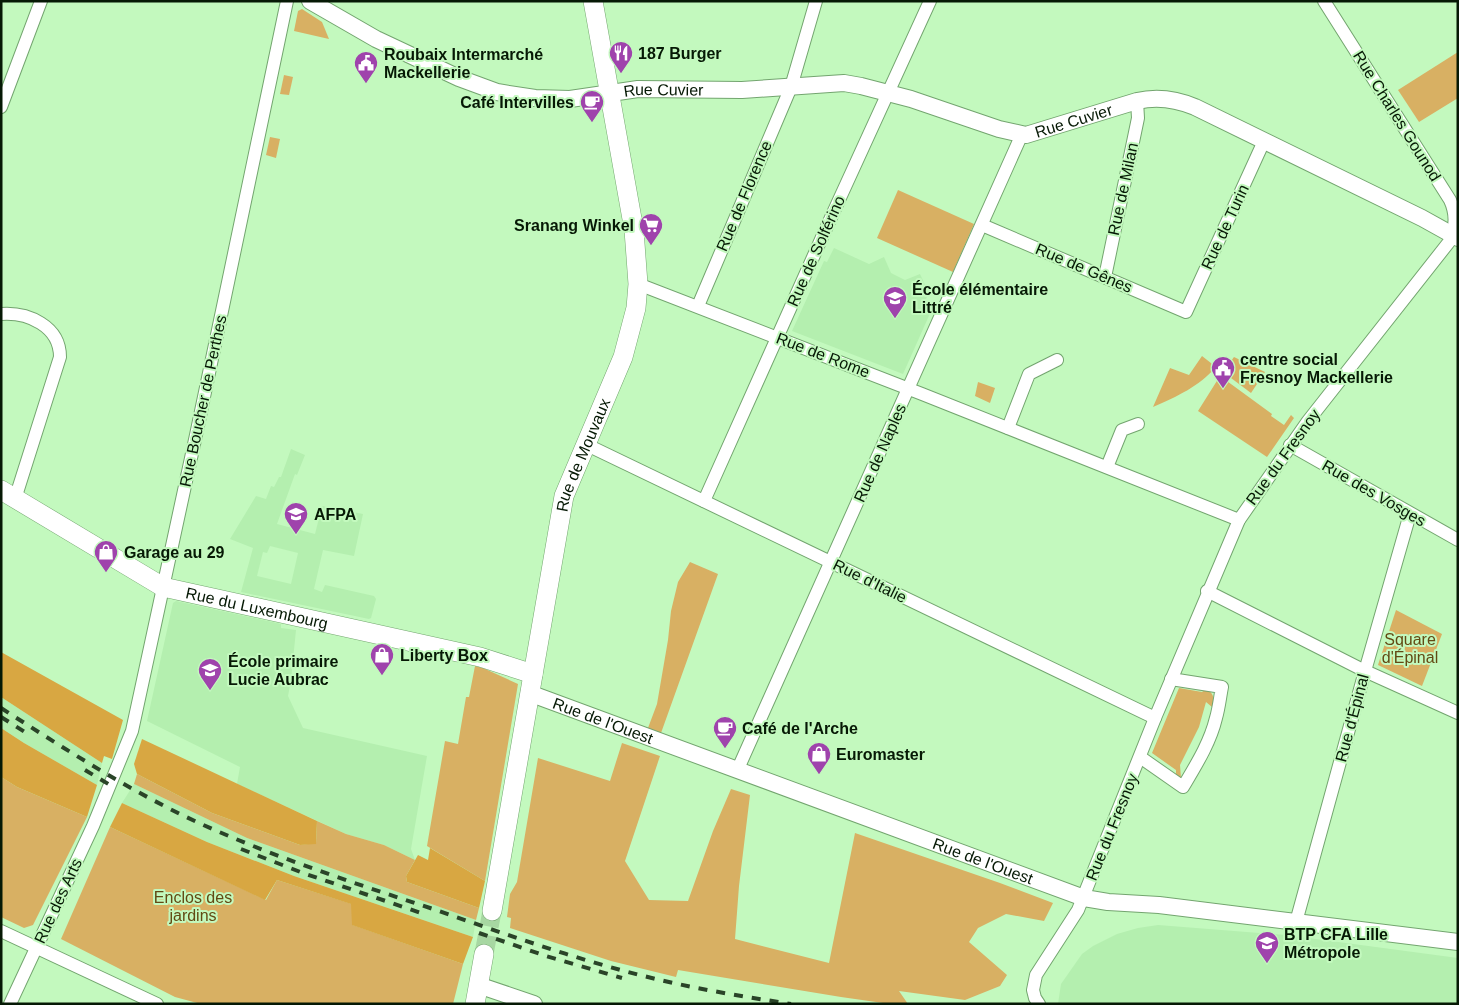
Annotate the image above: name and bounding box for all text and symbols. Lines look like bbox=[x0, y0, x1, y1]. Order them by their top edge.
restaurant icon: 187 Burger bbox=[608, 40, 634, 74]
place label: 187 Burger bbox=[638, 45, 722, 62]
place label: Roubaix Intermarché Mackellerie bbox=[384, 46, 543, 81]
street label: Rue Charles Gounod bbox=[1350, 48, 1444, 184]
public building icon: Roubaix Intermarché Mackellerie bbox=[353, 50, 379, 84]
street label: Rue Cuvier bbox=[622, 80, 704, 100]
cafe icon: Café Intervilles bbox=[579, 89, 605, 123]
place label: Café Intervilles bbox=[460, 94, 574, 111]
street label: Rue Cuvier bbox=[1033, 100, 1115, 140]
street label: Rue de Florence bbox=[713, 138, 775, 254]
street label: Rue de Milan bbox=[1105, 141, 1141, 237]
street label: Rue de Turin bbox=[1198, 182, 1252, 272]
street label: Rue de Solférino bbox=[784, 193, 848, 309]
supermarket icon: Sranang Winkel bbox=[638, 212, 664, 246]
place label: Sranang Winkel bbox=[514, 217, 634, 234]
street label: Rue de Gênes bbox=[1033, 240, 1135, 296]
place label: École élémentaire Littré bbox=[912, 280, 1048, 316]
school or university icon: École élémentaire Littré bbox=[882, 285, 908, 319]
street label: Rue Boucher de Perthes bbox=[176, 314, 230, 488]
street label: Rue de Rome bbox=[774, 329, 872, 381]
place label: centre social Fresnoy Mackellerie bbox=[1240, 351, 1393, 386]
public building icon: centre social Fresnoy Mackellerie bbox=[1210, 355, 1236, 389]
street label: Rue de Mouvaux bbox=[553, 396, 613, 513]
street label: Rue de Naples bbox=[851, 401, 909, 505]
street label: Rue du Fresnoy bbox=[1243, 406, 1323, 508]
street label: Rue des Vosges bbox=[1319, 457, 1429, 529]
school or university icon: AFPA bbox=[283, 501, 309, 535]
place label: AFPA bbox=[314, 506, 357, 523]
shop icon: Garage au 29 bbox=[93, 539, 119, 573]
place label: Garage au 29 bbox=[124, 544, 225, 561]
street label: Rue d'Italie bbox=[831, 556, 910, 606]
street label: Rue du Luxembourg bbox=[184, 584, 330, 632]
park label: Square d'Épinal bbox=[1382, 631, 1438, 666]
shop icon: Liberty Box bbox=[369, 642, 395, 676]
place label: Liberty Box bbox=[400, 647, 488, 664]
place label: École primaire Lucie Aubrac bbox=[228, 652, 338, 688]
school or university icon: École primaire Lucie Aubrac bbox=[197, 657, 223, 691]
street label: Rue d'Épinal bbox=[1331, 672, 1372, 764]
street label: Rue de l'Ouest bbox=[551, 694, 656, 747]
cafe icon: Café de l'Arche bbox=[712, 715, 738, 749]
place label: Café de l'Arche bbox=[742, 720, 858, 737]
shop icon: Euromaster bbox=[806, 741, 832, 775]
place label: Euromaster bbox=[836, 746, 925, 763]
street label: Rue du Fresnoy bbox=[1083, 771, 1141, 883]
street label: Rue de l'Ouest bbox=[931, 834, 1036, 887]
street label: Rue des Arts bbox=[31, 856, 85, 946]
park label: Enclos des jardins bbox=[154, 889, 232, 924]
place label: BTP CFA Lille Métropole bbox=[1284, 926, 1388, 961]
school or university icon: BTP CFA Lille Métropole bbox=[1254, 930, 1280, 964]

